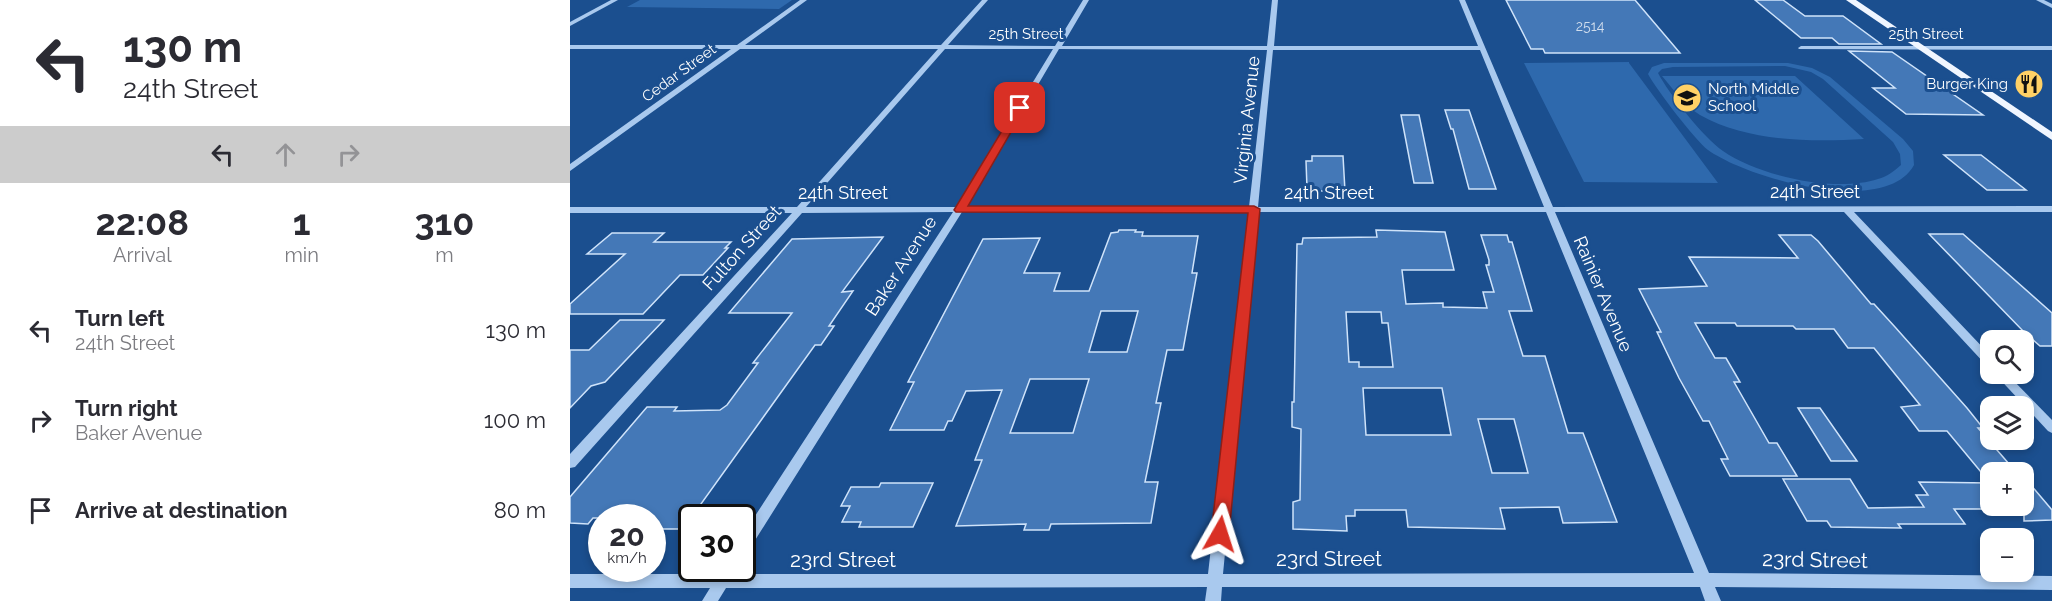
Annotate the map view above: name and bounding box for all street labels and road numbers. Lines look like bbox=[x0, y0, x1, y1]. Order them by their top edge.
street label: 25th Street bbox=[988, 25, 1064, 43]
street label: 25th Street bbox=[1888, 25, 1964, 43]
street label: Cedar Street bbox=[639, 40, 719, 106]
street label: Virginia Avenue bbox=[1229, 54, 1264, 185]
street label: 24th Street bbox=[1770, 181, 1860, 202]
street label: 24th Street bbox=[798, 182, 888, 203]
street label: 24th Street bbox=[1284, 182, 1374, 203]
street label: Fulton Street bbox=[698, 201, 785, 295]
street label: Baker Avenue bbox=[861, 212, 941, 319]
street label: Rainier Avenue bbox=[1570, 233, 1637, 355]
street label: 23rd Street bbox=[1276, 546, 1382, 571]
street label: 23rd Street bbox=[1762, 546, 1868, 573]
street label: 23rd Street bbox=[790, 547, 896, 572]

